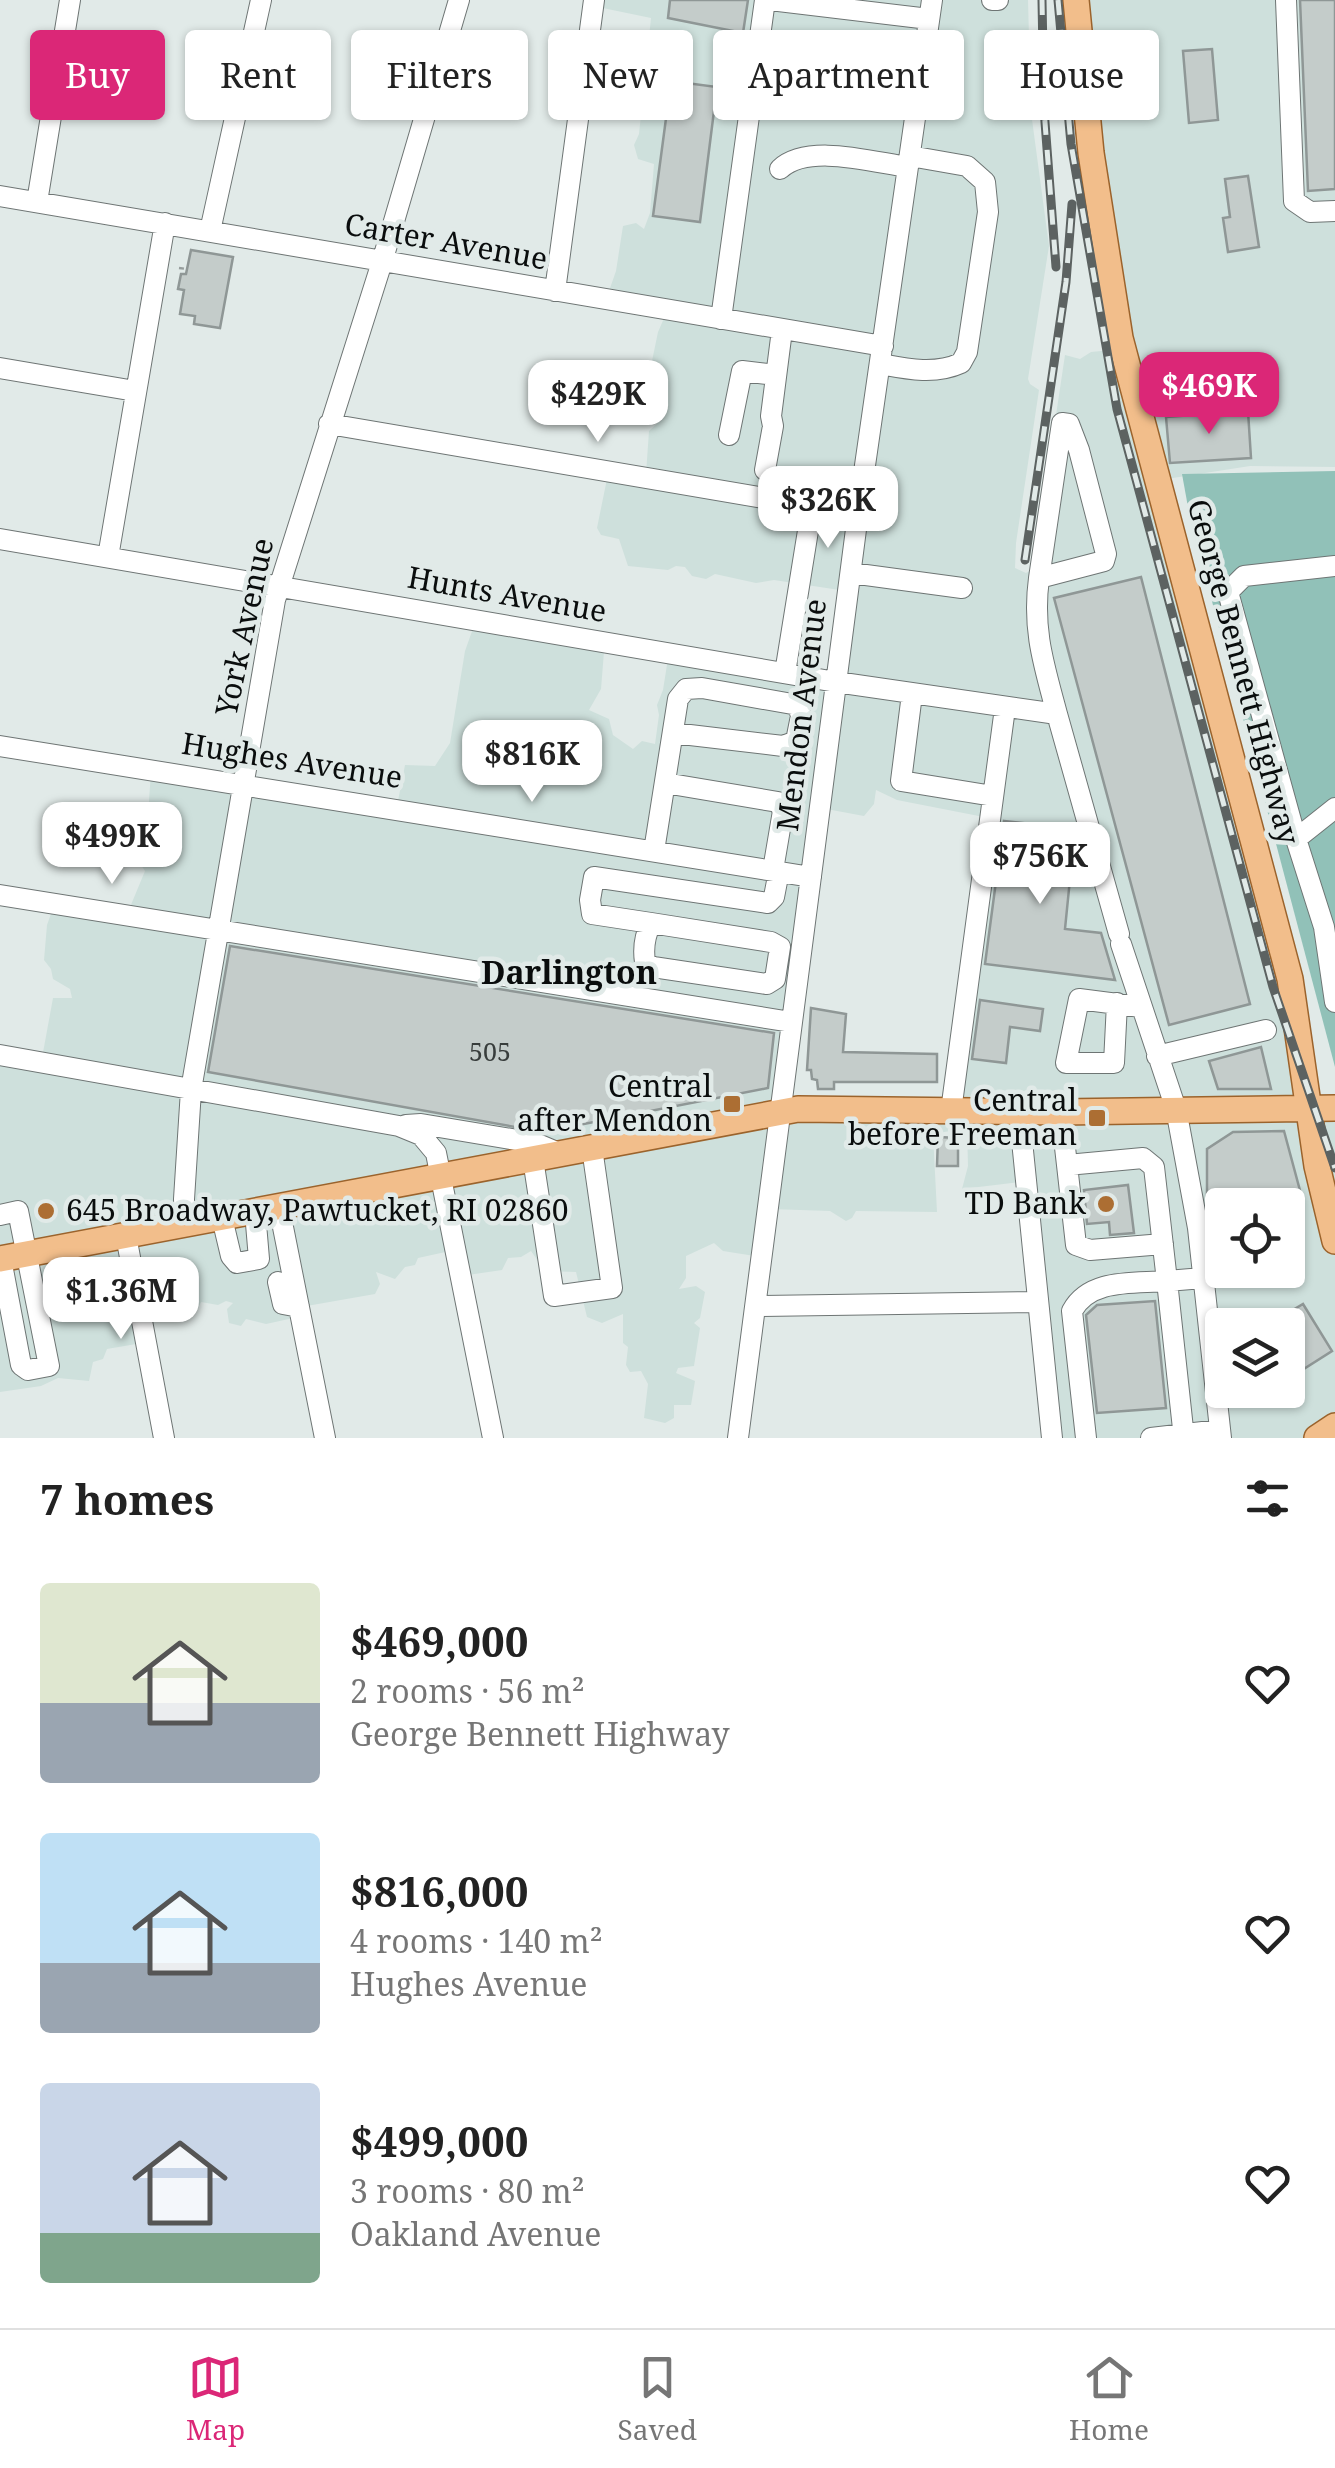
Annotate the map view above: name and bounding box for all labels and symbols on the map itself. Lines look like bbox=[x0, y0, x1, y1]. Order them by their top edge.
street label: Carter Avenue bbox=[342, 203, 551, 279]
pin: $469K bbox=[1139, 352, 1279, 437]
pin: $429K bbox=[528, 360, 668, 445]
pin: $326K bbox=[758, 466, 898, 551]
street label: George Bennett Highway bbox=[1179, 494, 1310, 849]
street label: York Avenue bbox=[204, 534, 282, 720]
street label: Hunts Avenue bbox=[405, 556, 610, 631]
street label: Mendon Avenue bbox=[766, 596, 835, 833]
pin: $816K bbox=[462, 720, 602, 805]
street label: Hughes Avenue bbox=[179, 722, 405, 797]
pin: $499K bbox=[42, 802, 182, 887]
pin: $756K bbox=[970, 822, 1110, 907]
district label: Darlington bbox=[481, 950, 657, 993]
house number: 505 bbox=[469, 1034, 511, 1068]
place label: Central after Mendon bbox=[517, 1065, 712, 1140]
place label: Central before Freeman bbox=[848, 1079, 1077, 1154]
marker: Central after Mendon bbox=[721, 1093, 743, 1115]
marker: Central before Freeman bbox=[1086, 1107, 1108, 1129]
place label: TD Bank bbox=[965, 1182, 1086, 1223]
place label: 645 Broadway, Pawtucket, RI 02860 bbox=[66, 1189, 569, 1230]
marker: TD Bank bbox=[1095, 1193, 1117, 1215]
marker: 645 Broadway, Pawtucket, RI 02860 bbox=[35, 1200, 57, 1222]
pin: $1.36M bbox=[40, 1257, 202, 1342]

